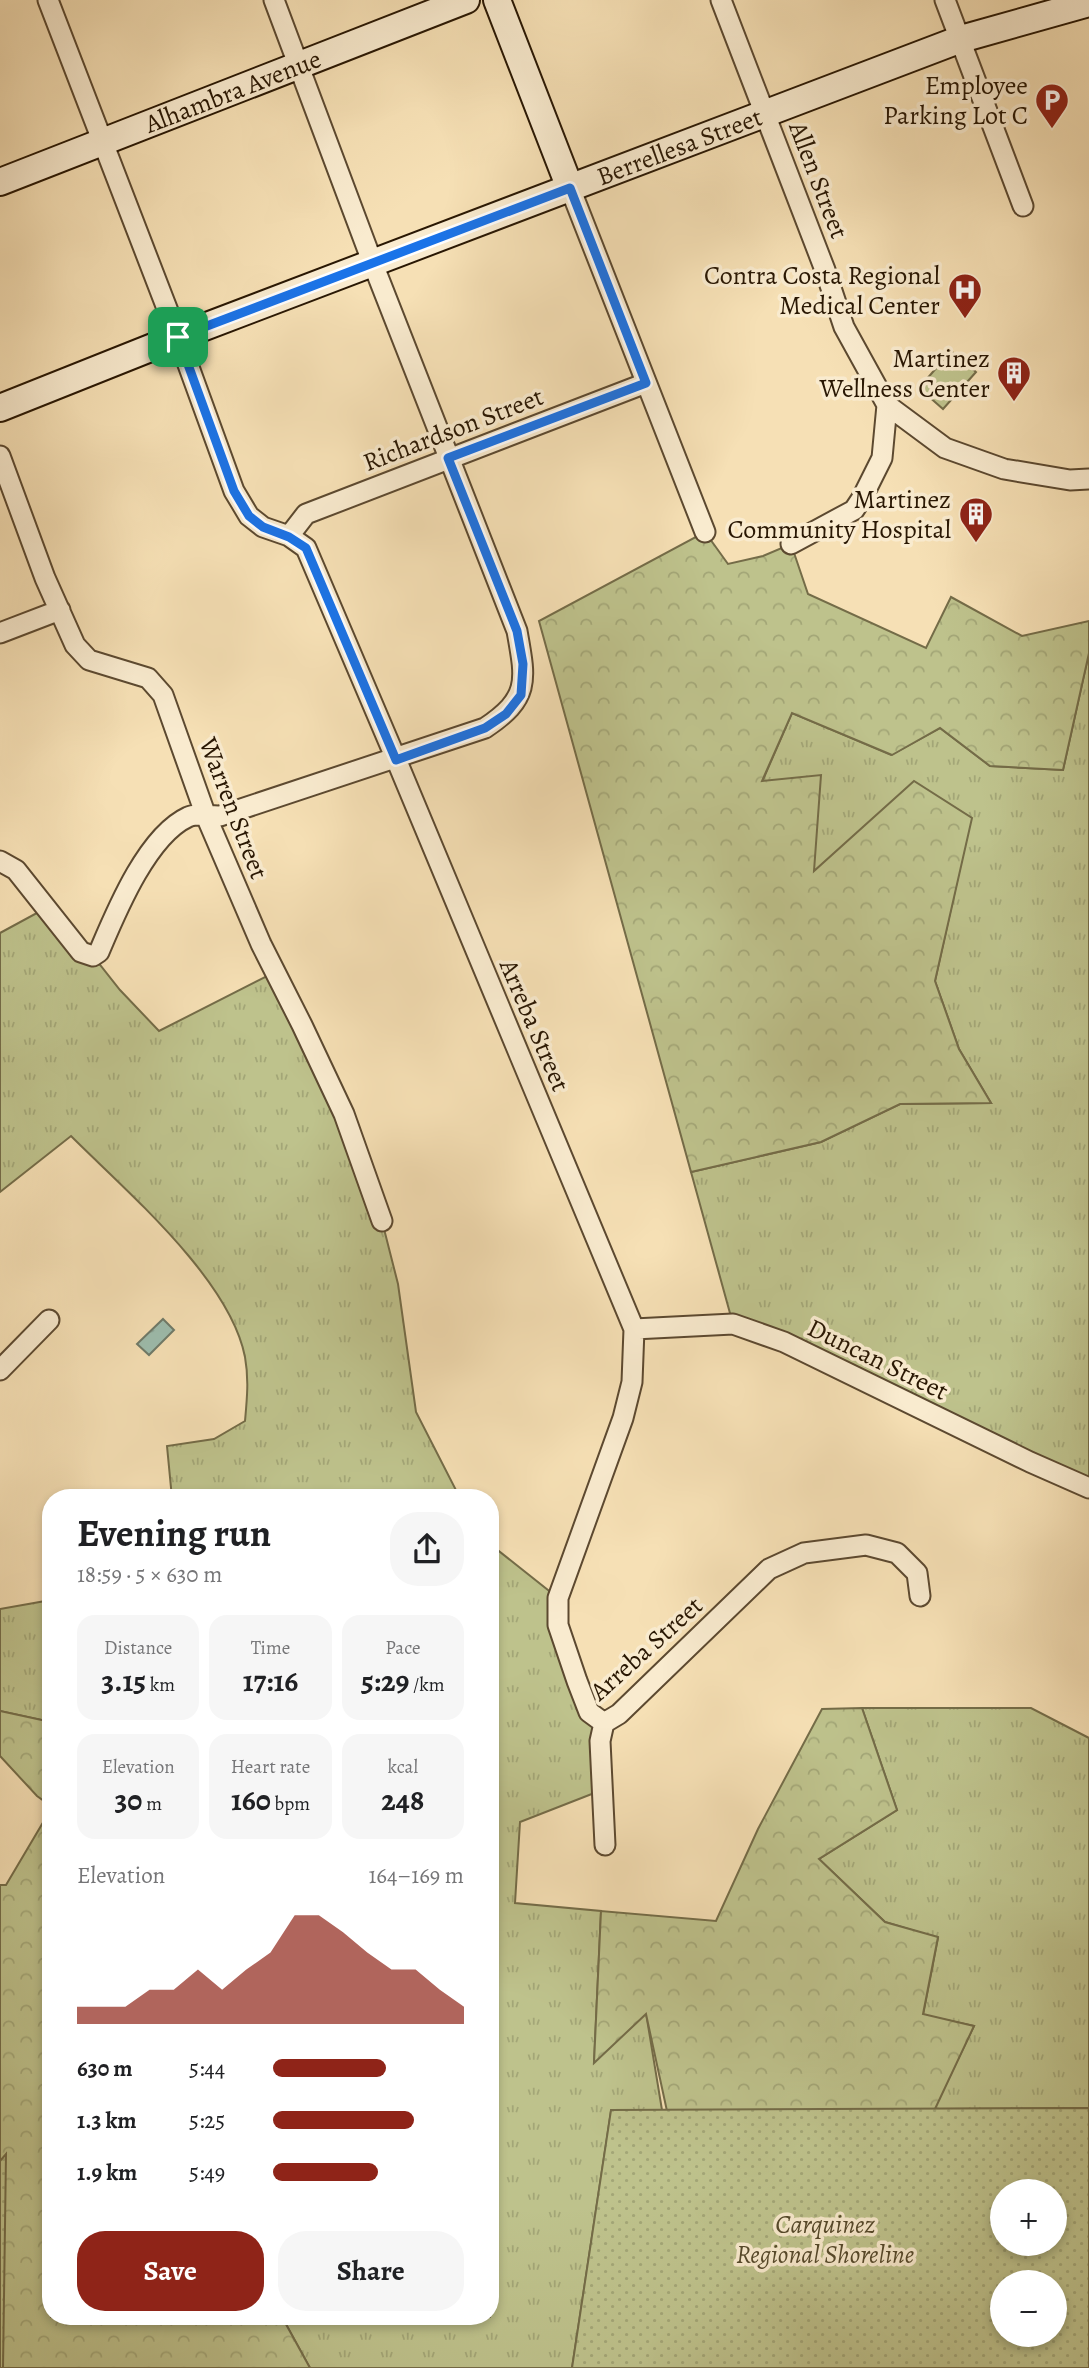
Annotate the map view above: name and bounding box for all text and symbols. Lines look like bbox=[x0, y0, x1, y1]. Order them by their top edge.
street label: Alhambra Avenue bbox=[139, 41, 326, 142]
place label: Employee Parking Lot C bbox=[883, 68, 1028, 133]
parking icon: Employee Parking Lot C bbox=[1033, 81, 1071, 130]
street label: Berrellesa Street bbox=[592, 99, 768, 194]
street label: Allen Street bbox=[780, 116, 857, 244]
place label: Contra Costa Regional Medical Center bbox=[704, 258, 940, 323]
hospital icon: Contra Costa Regional Medical Center bbox=[946, 271, 984, 320]
pin bbox=[148, 307, 208, 367]
icon: arrive bbox=[159, 318, 197, 356]
place label: Martinez Wellness Center bbox=[819, 341, 990, 406]
building icon: Martinez Wellness Center bbox=[995, 354, 1033, 403]
street label: Richardson Street bbox=[358, 379, 549, 480]
place label: Martinez Community Hospital bbox=[727, 482, 951, 547]
building icon: Martinez Community Hospital bbox=[957, 495, 995, 544]
street label: Warren Street bbox=[190, 731, 277, 884]
street label: Arreba Street bbox=[491, 953, 578, 1097]
street label: Duncan Street bbox=[801, 1310, 954, 1409]
text: Evening run bbox=[77, 1507, 271, 1559]
button: share bbox=[390, 1512, 464, 1586]
text: 18:59 · 5 × 630 m bbox=[77, 1559, 222, 1590]
street label: Arreba Street bbox=[582, 1588, 711, 1709]
text: Distance bbox=[104, 1635, 172, 1661]
text: Time bbox=[251, 1635, 290, 1661]
text: Pace bbox=[385, 1635, 420, 1661]
text: 3.15 bbox=[101, 1661, 146, 1701]
text: 17:16 bbox=[243, 1661, 298, 1701]
text: 5:29 bbox=[361, 1661, 409, 1701]
text: km bbox=[146, 1672, 175, 1698]
text: /km bbox=[409, 1672, 445, 1698]
text: Elevation bbox=[102, 1754, 175, 1780]
text: Heart rate bbox=[231, 1754, 310, 1780]
text: kcal bbox=[388, 1754, 418, 1780]
text: 30 bbox=[114, 1780, 142, 1820]
text: 160 bbox=[231, 1780, 271, 1820]
text: 248 bbox=[381, 1780, 424, 1820]
text: m bbox=[142, 1791, 162, 1817]
text: bpm bbox=[271, 1791, 310, 1817]
text: Elevation bbox=[77, 1860, 165, 1891]
text: 164–169 m bbox=[368, 1860, 464, 1891]
text: 630 m bbox=[77, 2053, 132, 2084]
text: 5:44 bbox=[189, 2053, 225, 2084]
text: 1.3 km bbox=[77, 2105, 137, 2136]
text: 5:25 bbox=[189, 2105, 225, 2136]
text: 1.9 km bbox=[77, 2157, 137, 2188]
text: 5:49 bbox=[189, 2157, 225, 2188]
map controls bbox=[990, 2179, 1067, 2347]
button: + bbox=[990, 2179, 1067, 2256]
park label: Carquinez Regional Shoreline bbox=[736, 2207, 914, 2272]
button: Save bbox=[77, 2231, 264, 2311]
button: Share bbox=[278, 2231, 464, 2311]
button: − bbox=[990, 2270, 1067, 2347]

